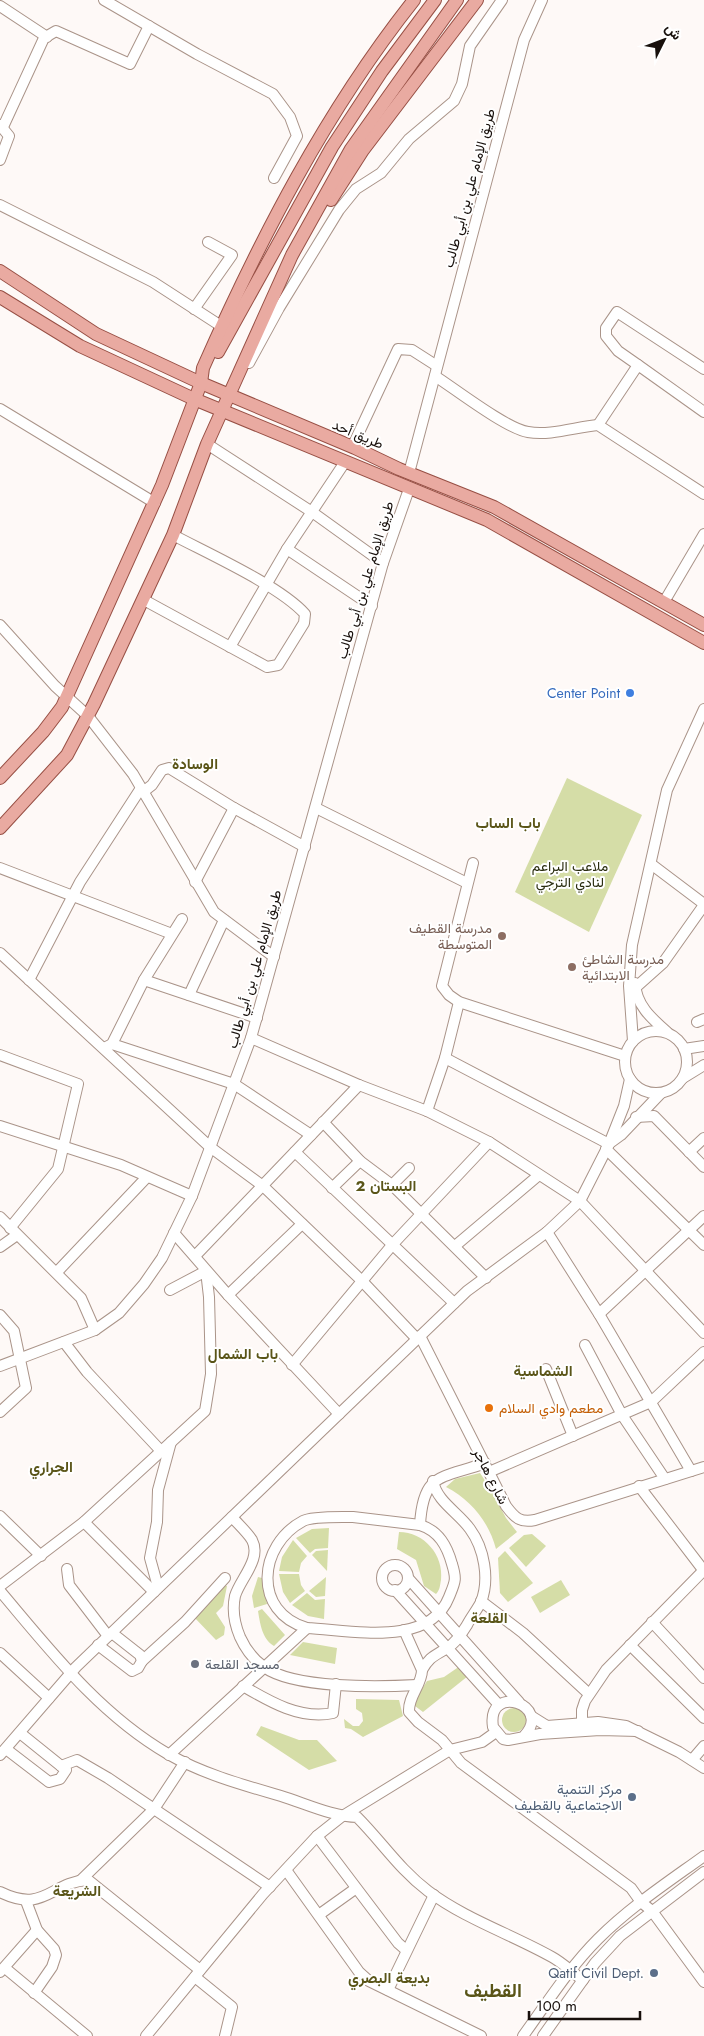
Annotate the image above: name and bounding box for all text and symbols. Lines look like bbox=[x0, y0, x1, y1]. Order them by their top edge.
north arrow bbox=[639, 15, 689, 65]
text: ش bbox=[661, 18, 687, 44]
street label: طريق الإمام علي بن أبي طالب bbox=[438, 106, 502, 270]
street label: طريق أحد bbox=[329, 414, 387, 454]
street label: طريق الإمام علي بن أبي طالب bbox=[331, 499, 400, 662]
place label: Center Point bbox=[547, 683, 621, 703]
marker: Center Point bbox=[624, 687, 636, 699]
district label: الوسادة bbox=[172, 753, 218, 775]
district label: باب الساب bbox=[475, 812, 541, 834]
park label: ملاعب البراعم لنادي الترجي bbox=[532, 856, 608, 894]
street label: طريق الإمام علي بن أبي طالب bbox=[222, 887, 288, 1051]
place label: مدرسة القطيف المتوسطة bbox=[409, 918, 492, 954]
marker: مدرسة القطيف المتوسطة bbox=[496, 930, 508, 942]
place label: مدرسة الشاطئ الابتدائية bbox=[582, 949, 664, 985]
marker: مدرسة الشاطئ الابتدائية bbox=[566, 961, 578, 973]
district label: البستان 2 bbox=[356, 1175, 416, 1197]
district label: باب الشمال bbox=[208, 1343, 278, 1365]
district label: الشماسية bbox=[513, 1360, 573, 1382]
place label: مطعم وادي السلام bbox=[499, 1398, 603, 1420]
marker: مطعم وادي السلام bbox=[483, 1402, 495, 1414]
street label: شارع هاجر bbox=[467, 1444, 514, 1508]
district label: الجراري bbox=[29, 1456, 73, 1480]
district label: القلعة bbox=[470, 1607, 508, 1629]
place label: مسجد القلعة bbox=[205, 1654, 279, 1674]
marker: مسجد القلعة bbox=[189, 1658, 201, 1670]
place label: مركز التنمية الاجتماعية بالقطيف bbox=[515, 1779, 622, 1815]
marker: مركز التنمية الاجتماعية بالقطيف bbox=[626, 1791, 638, 1803]
district label: الشريعة bbox=[53, 1880, 101, 1902]
place label: Qatif Civil Dept. bbox=[548, 1963, 644, 1983]
district label: بديعة البصري bbox=[348, 1967, 430, 1991]
marker: Qatif Civil Dept. bbox=[648, 1967, 660, 1979]
district label: القطيف bbox=[464, 1977, 522, 2004]
scale bar bbox=[529, 1988, 640, 2020]
text: 100 m bbox=[536, 1995, 577, 2017]

